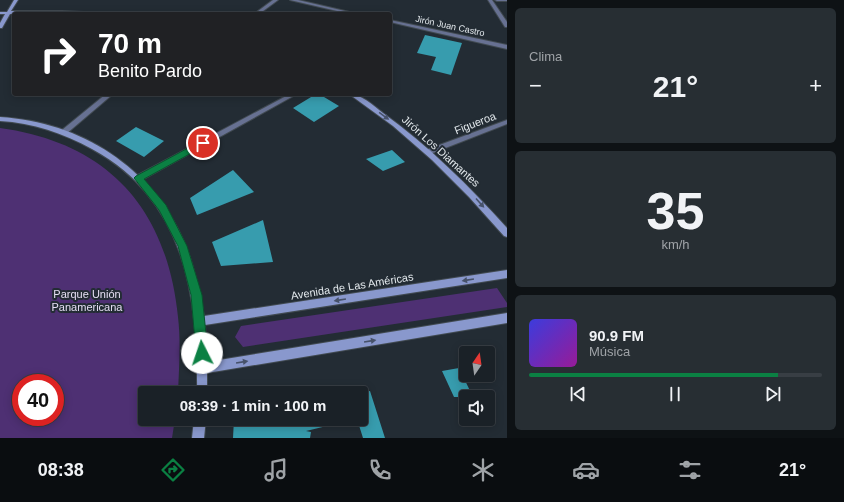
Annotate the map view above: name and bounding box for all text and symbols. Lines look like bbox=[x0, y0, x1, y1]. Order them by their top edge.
street label: Jirón Juan Castro bbox=[414, 14, 486, 38]
icon: right bbox=[32, 28, 84, 80]
text: 70 m bbox=[98, 28, 162, 59]
text: Clima bbox=[529, 49, 562, 64]
text: Benito Pardo bbox=[98, 61, 202, 81]
text: 21° bbox=[653, 70, 698, 103]
text: − bbox=[529, 73, 542, 98]
text: + bbox=[809, 73, 822, 98]
street label: Figueroa bbox=[453, 109, 498, 136]
one-way arrow bbox=[379, 112, 390, 120]
street label: Jirón Los Diamantes bbox=[400, 113, 483, 189]
pin bbox=[186, 126, 220, 160]
icon: arrive bbox=[192, 132, 214, 154]
text: 35 bbox=[647, 182, 704, 240]
one-way arrow bbox=[476, 198, 485, 209]
text: km/h bbox=[661, 237, 690, 252]
street label: Avenida de Las Américas bbox=[290, 270, 415, 302]
one-way arrow bbox=[462, 277, 475, 283]
park label: Parque Unión Panamericana bbox=[52, 288, 123, 313]
one-way arrow bbox=[334, 297, 346, 303]
text: 90.9 FM bbox=[589, 327, 644, 344]
position arrow bbox=[181, 332, 223, 374]
one-way arrow bbox=[364, 338, 376, 344]
text: Música bbox=[589, 344, 630, 359]
north arrow bbox=[459, 346, 495, 382]
map controls bbox=[459, 346, 495, 426]
one-way arrow bbox=[236, 359, 248, 365]
speed limit sign: 40 bbox=[12, 374, 64, 426]
icon: previous bbox=[567, 383, 589, 405]
icon: pause bbox=[664, 383, 686, 405]
icon: next bbox=[762, 383, 784, 405]
button: sound bbox=[459, 390, 495, 426]
text: 08:39 · 1 min · 100 m bbox=[180, 397, 326, 414]
icon: directions bbox=[159, 456, 187, 484]
icon: music bbox=[262, 456, 290, 484]
icon: phone bbox=[366, 456, 394, 484]
icon: climate bbox=[469, 456, 497, 484]
icon: car bbox=[572, 456, 600, 484]
icon: filters bbox=[676, 456, 704, 484]
text: 08:38 bbox=[38, 460, 84, 480]
text: 21° bbox=[779, 460, 806, 480]

